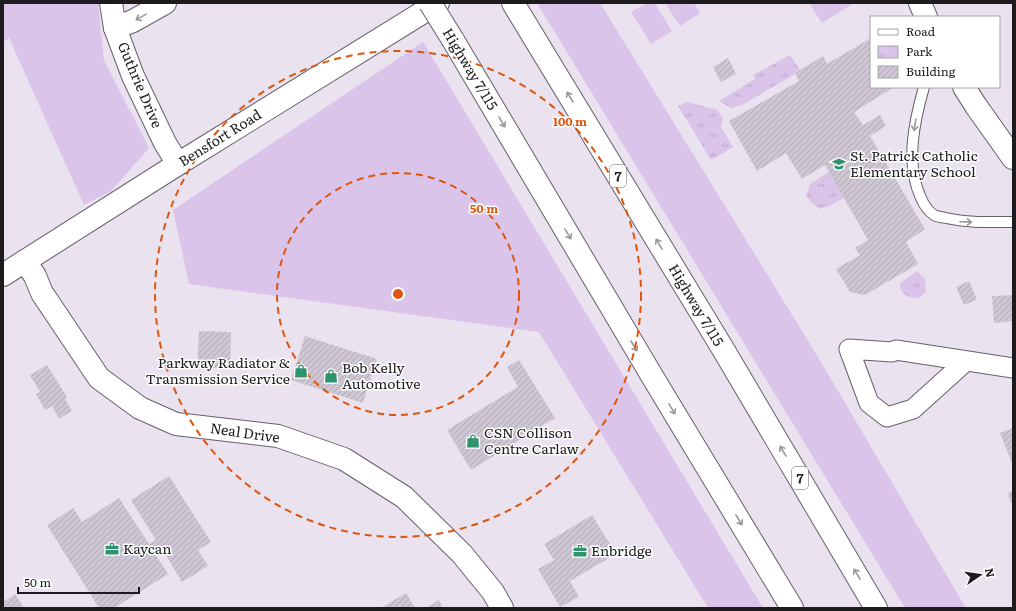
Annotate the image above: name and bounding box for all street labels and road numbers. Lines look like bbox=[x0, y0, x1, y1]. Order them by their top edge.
street label: Highway 7/115 bbox=[438, 24, 503, 113]
street label: Guthrie Drive bbox=[114, 38, 168, 131]
street label: Bensfort Road bbox=[174, 103, 265, 171]
road number: 7 bbox=[610, 165, 626, 187]
street label: Highway 7/115 bbox=[664, 260, 729, 349]
street label: Neal Drive bbox=[209, 417, 281, 447]
road number: 7 bbox=[792, 467, 808, 489]

